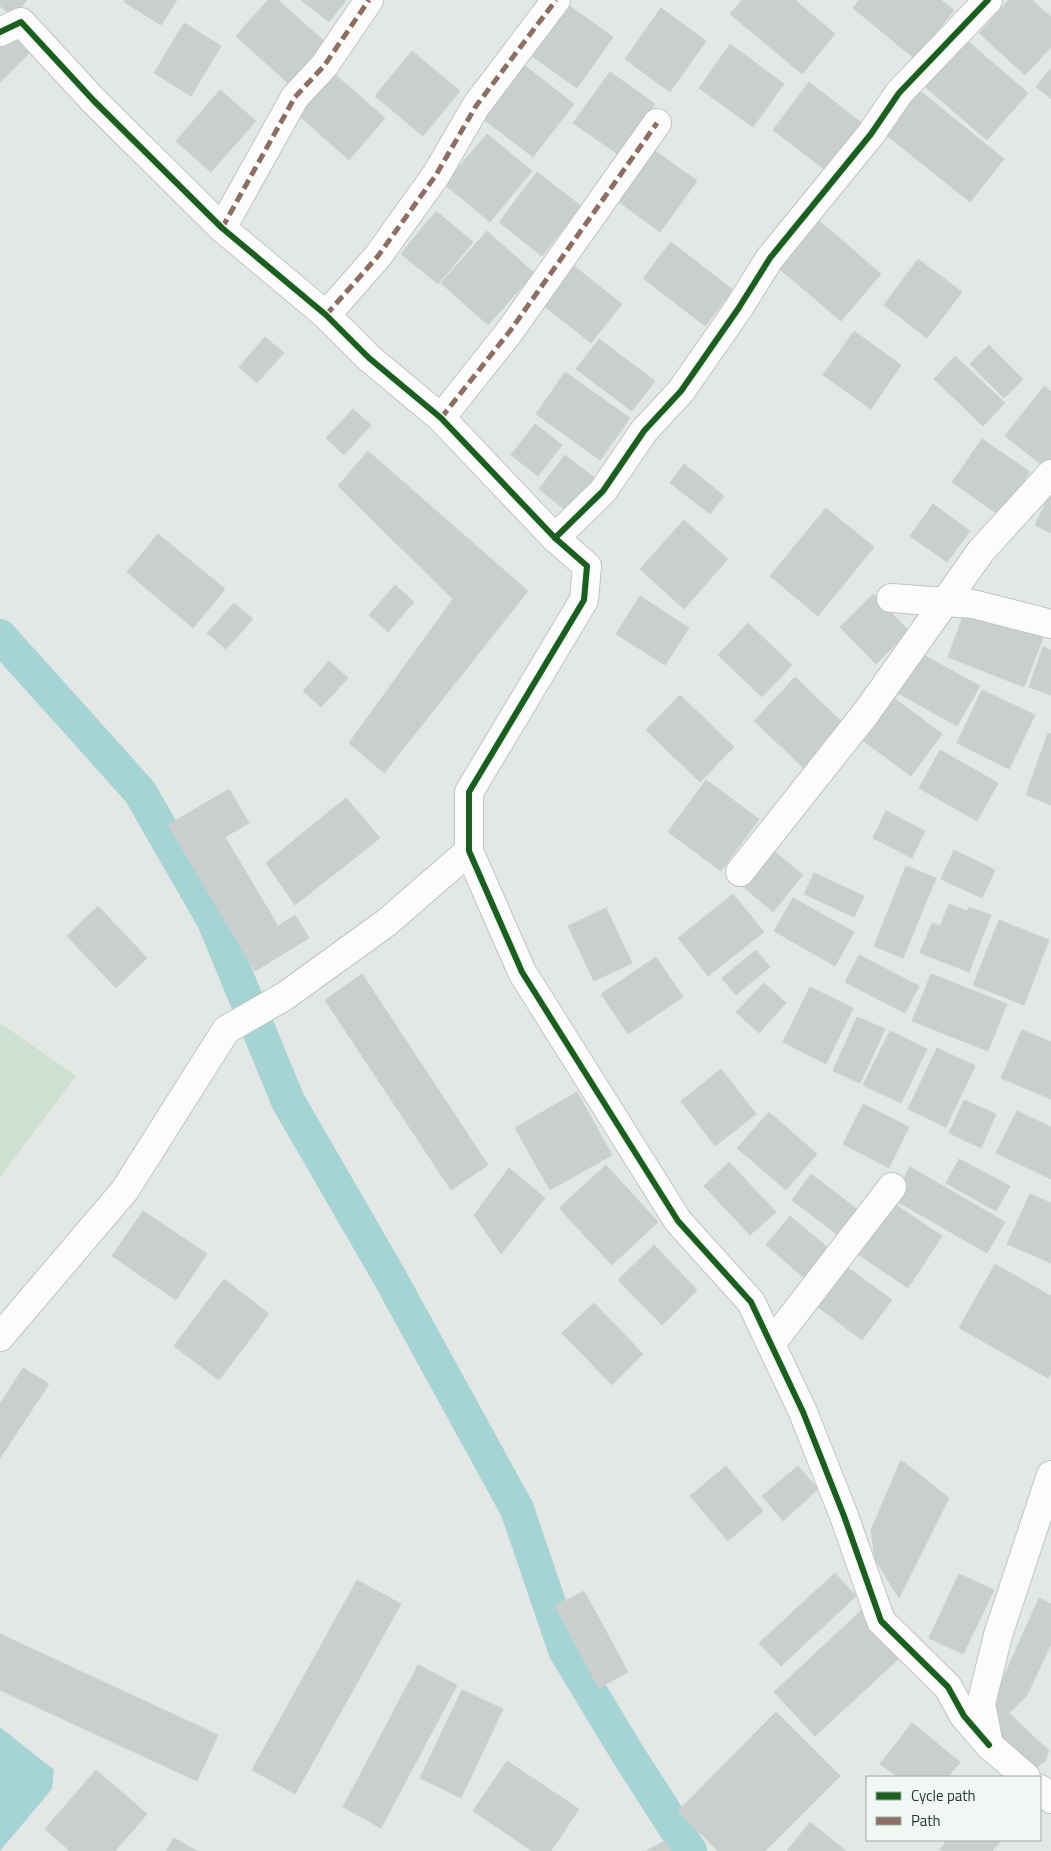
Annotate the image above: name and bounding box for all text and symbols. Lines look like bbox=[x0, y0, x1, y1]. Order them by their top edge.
legend bbox=[866, 1776, 1041, 1841]
text: Cycle path bbox=[911, 1784, 976, 1807]
text: Path bbox=[911, 1809, 941, 1832]

